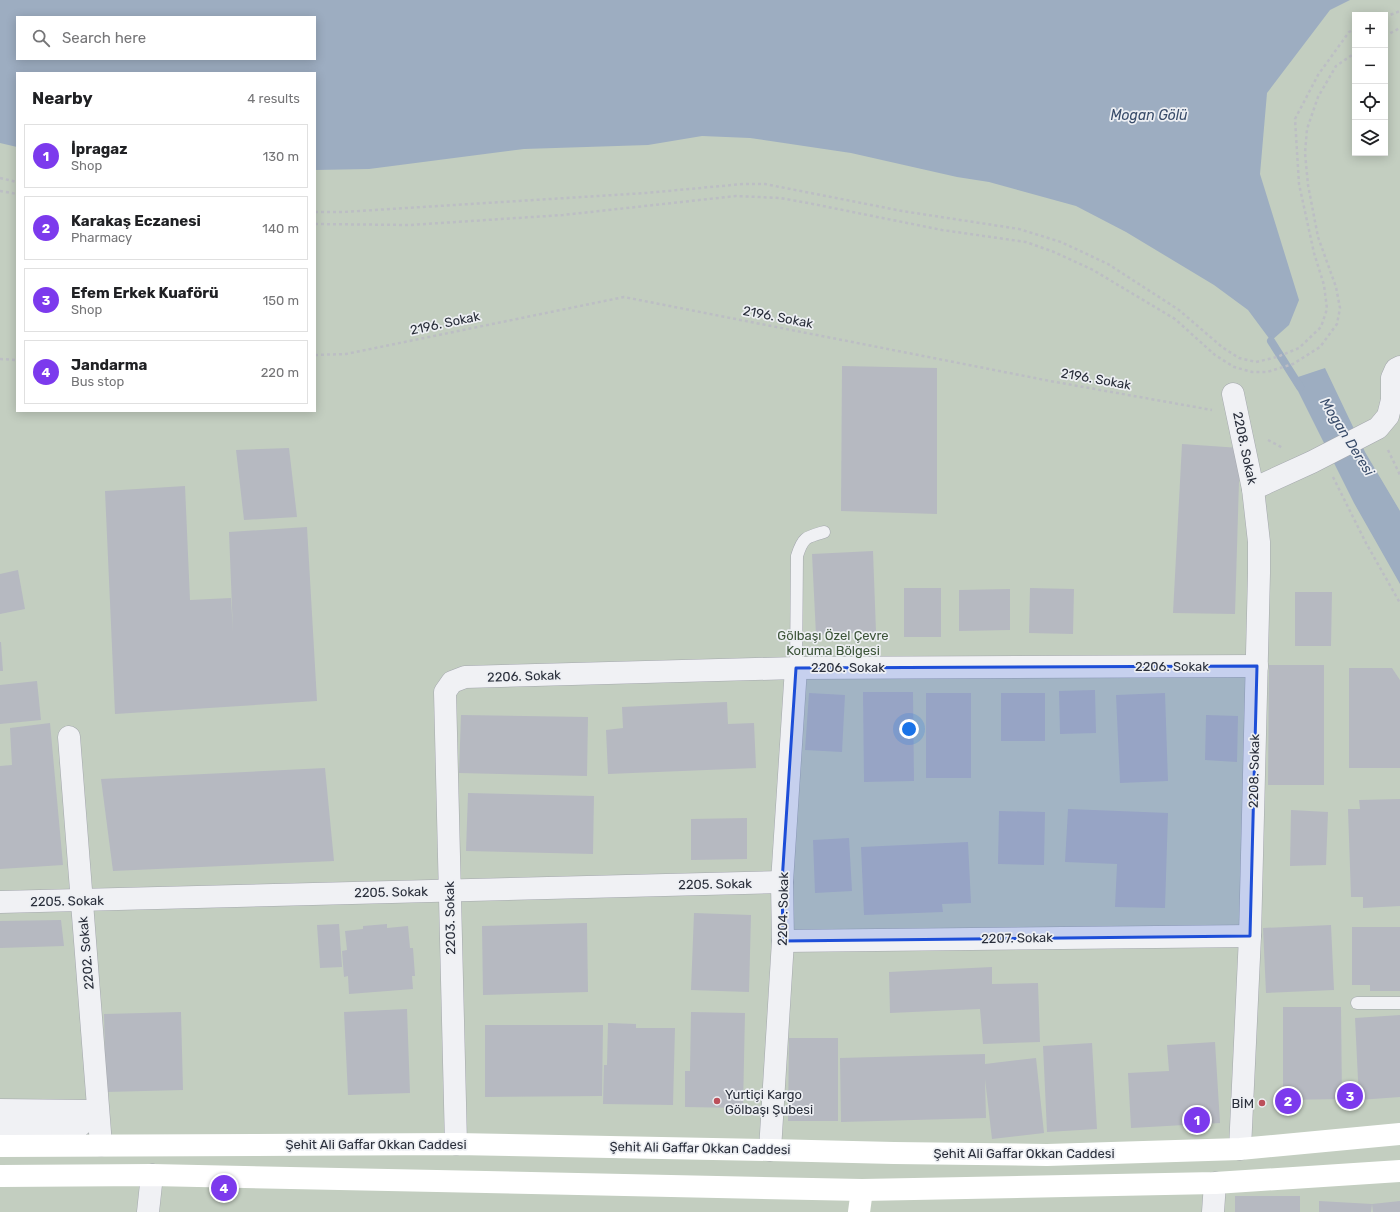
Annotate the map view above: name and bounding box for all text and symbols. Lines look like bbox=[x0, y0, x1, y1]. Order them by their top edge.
map controls bbox=[1352, 12, 1388, 156]
button: + bbox=[1352, 12, 1388, 48]
search box bbox=[16, 16, 316, 60]
icon: search bbox=[30, 27, 52, 49]
text: Search here bbox=[62, 29, 146, 47]
button: − bbox=[1352, 48, 1388, 84]
button: locate bbox=[1352, 84, 1388, 120]
text: Nearby bbox=[32, 88, 93, 108]
text: 4 results bbox=[247, 91, 300, 106]
water label: Mogan Gölü bbox=[1110, 107, 1188, 124]
button: layers bbox=[1352, 120, 1388, 156]
text: İpragaz bbox=[71, 140, 128, 158]
text: 1 bbox=[43, 149, 49, 164]
text: 130 m bbox=[263, 149, 299, 164]
text: Shop bbox=[71, 158, 102, 173]
text: Karakaş Eczanesi bbox=[71, 212, 201, 230]
text: 2 bbox=[42, 221, 50, 236]
text: 140 m bbox=[262, 221, 299, 236]
text: Pharmacy bbox=[71, 230, 132, 245]
text: Efem Erkek Kuaförü bbox=[71, 284, 219, 302]
text: 3 bbox=[42, 293, 50, 308]
text: 150 m bbox=[263, 293, 299, 308]
text: Shop bbox=[71, 302, 102, 317]
street label: 2196. Sokak bbox=[742, 303, 815, 331]
street label: 2196. Sokak bbox=[409, 308, 482, 338]
text: Jandarma bbox=[71, 356, 147, 374]
text: 4 bbox=[42, 365, 50, 380]
text: 220 m bbox=[261, 365, 299, 380]
street label: 2196. Sokak bbox=[1060, 365, 1133, 393]
text: Bus stop bbox=[71, 374, 124, 389]
water label: Mogan Deresi bbox=[1316, 395, 1378, 480]
street label: 2208. Sokak bbox=[1230, 410, 1260, 486]
park label: Gölbaşı Özel Çevre Koruma Bölgesi bbox=[777, 628, 889, 659]
street label: 2206. Sokak bbox=[1135, 659, 1209, 674]
street label: 2206. Sokak bbox=[811, 660, 885, 675]
street label: 2206. Sokak bbox=[487, 667, 561, 685]
your location bbox=[899, 719, 919, 739]
street label: 2208. Sokak bbox=[1246, 734, 1262, 808]
street label: 2204. Sokak bbox=[775, 872, 791, 946]
street label: 2205. Sokak bbox=[678, 876, 752, 892]
street label: 2203. Sokak bbox=[442, 881, 458, 955]
street label: 2205. Sokak bbox=[354, 884, 428, 900]
street label: 2205. Sokak bbox=[30, 893, 104, 909]
street label: 2202. Sokak bbox=[75, 915, 97, 990]
street label: 2207. Sokak bbox=[981, 930, 1053, 946]
pin: 3 bbox=[1337, 1081, 1363, 1111]
pin: 2 bbox=[1275, 1086, 1301, 1116]
place label: Yurtiçi Kargo Gölbaşı Şubesi bbox=[725, 1087, 813, 1117]
marker: Yurtiçi Kargo Gölbaşı Şubesi bbox=[712, 1096, 722, 1106]
place label: BİM bbox=[1231, 1096, 1254, 1111]
marker: BİM bbox=[1257, 1098, 1267, 1108]
pin: 1 bbox=[1184, 1105, 1210, 1135]
street label: Şehit Ali Gaffar Okkan Caddesi bbox=[285, 1137, 467, 1152]
street label: Şehit Ali Gaffar Okkan Caddesi bbox=[609, 1139, 791, 1157]
street label: Şehit Ali Gaffar Okkan Caddesi bbox=[933, 1146, 1115, 1161]
pin: 4 bbox=[211, 1173, 237, 1203]

